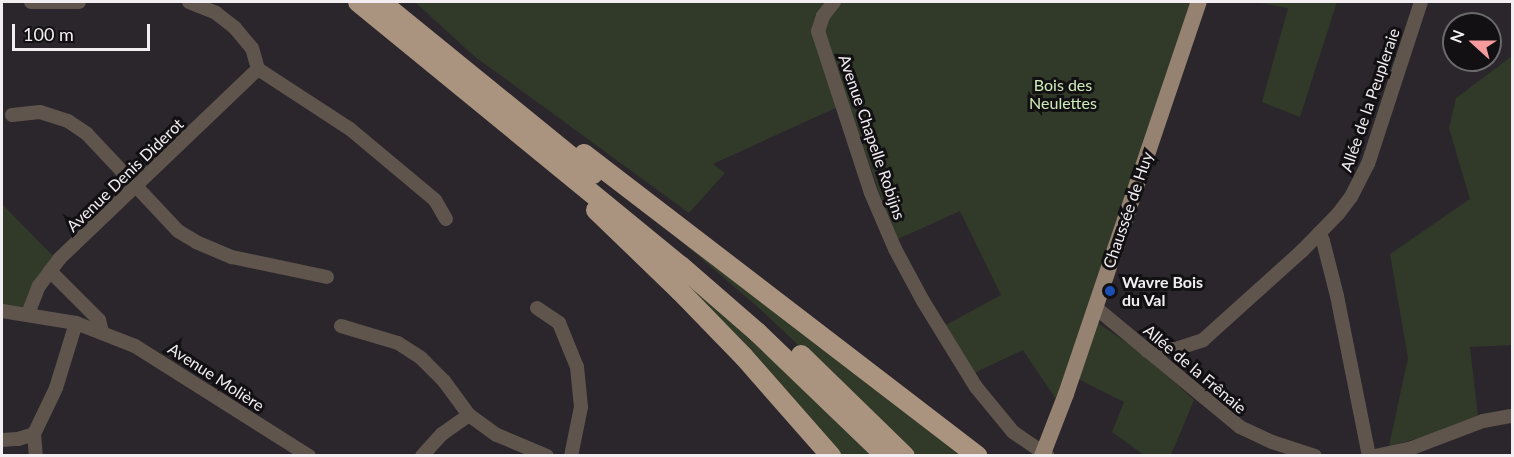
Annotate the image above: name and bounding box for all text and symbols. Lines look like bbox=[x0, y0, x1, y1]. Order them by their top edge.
scale bar bbox=[15, 12, 153, 50]
north arrow bbox=[1442, 12, 1502, 72]
text: 100 m bbox=[23, 23, 74, 45]
street label: Allée de la Peupleraie bbox=[1336, 26, 1404, 174]
text: N bbox=[1446, 27, 1468, 45]
street label: Avenue Chapelle Robijns bbox=[835, 52, 909, 222]
park label: Bois des Neulettes bbox=[1029, 75, 1097, 113]
street label: Avenue Denis Diderot bbox=[63, 114, 187, 236]
street label: Chaussée de Huy bbox=[1099, 149, 1157, 271]
place label: Wavre Bois du Val bbox=[1122, 272, 1203, 310]
marker: Wavre Bois du Val bbox=[1103, 284, 1117, 298]
street label: Allée de la Frênaie bbox=[1140, 320, 1250, 418]
street label: Avenue Molière bbox=[164, 339, 268, 415]

